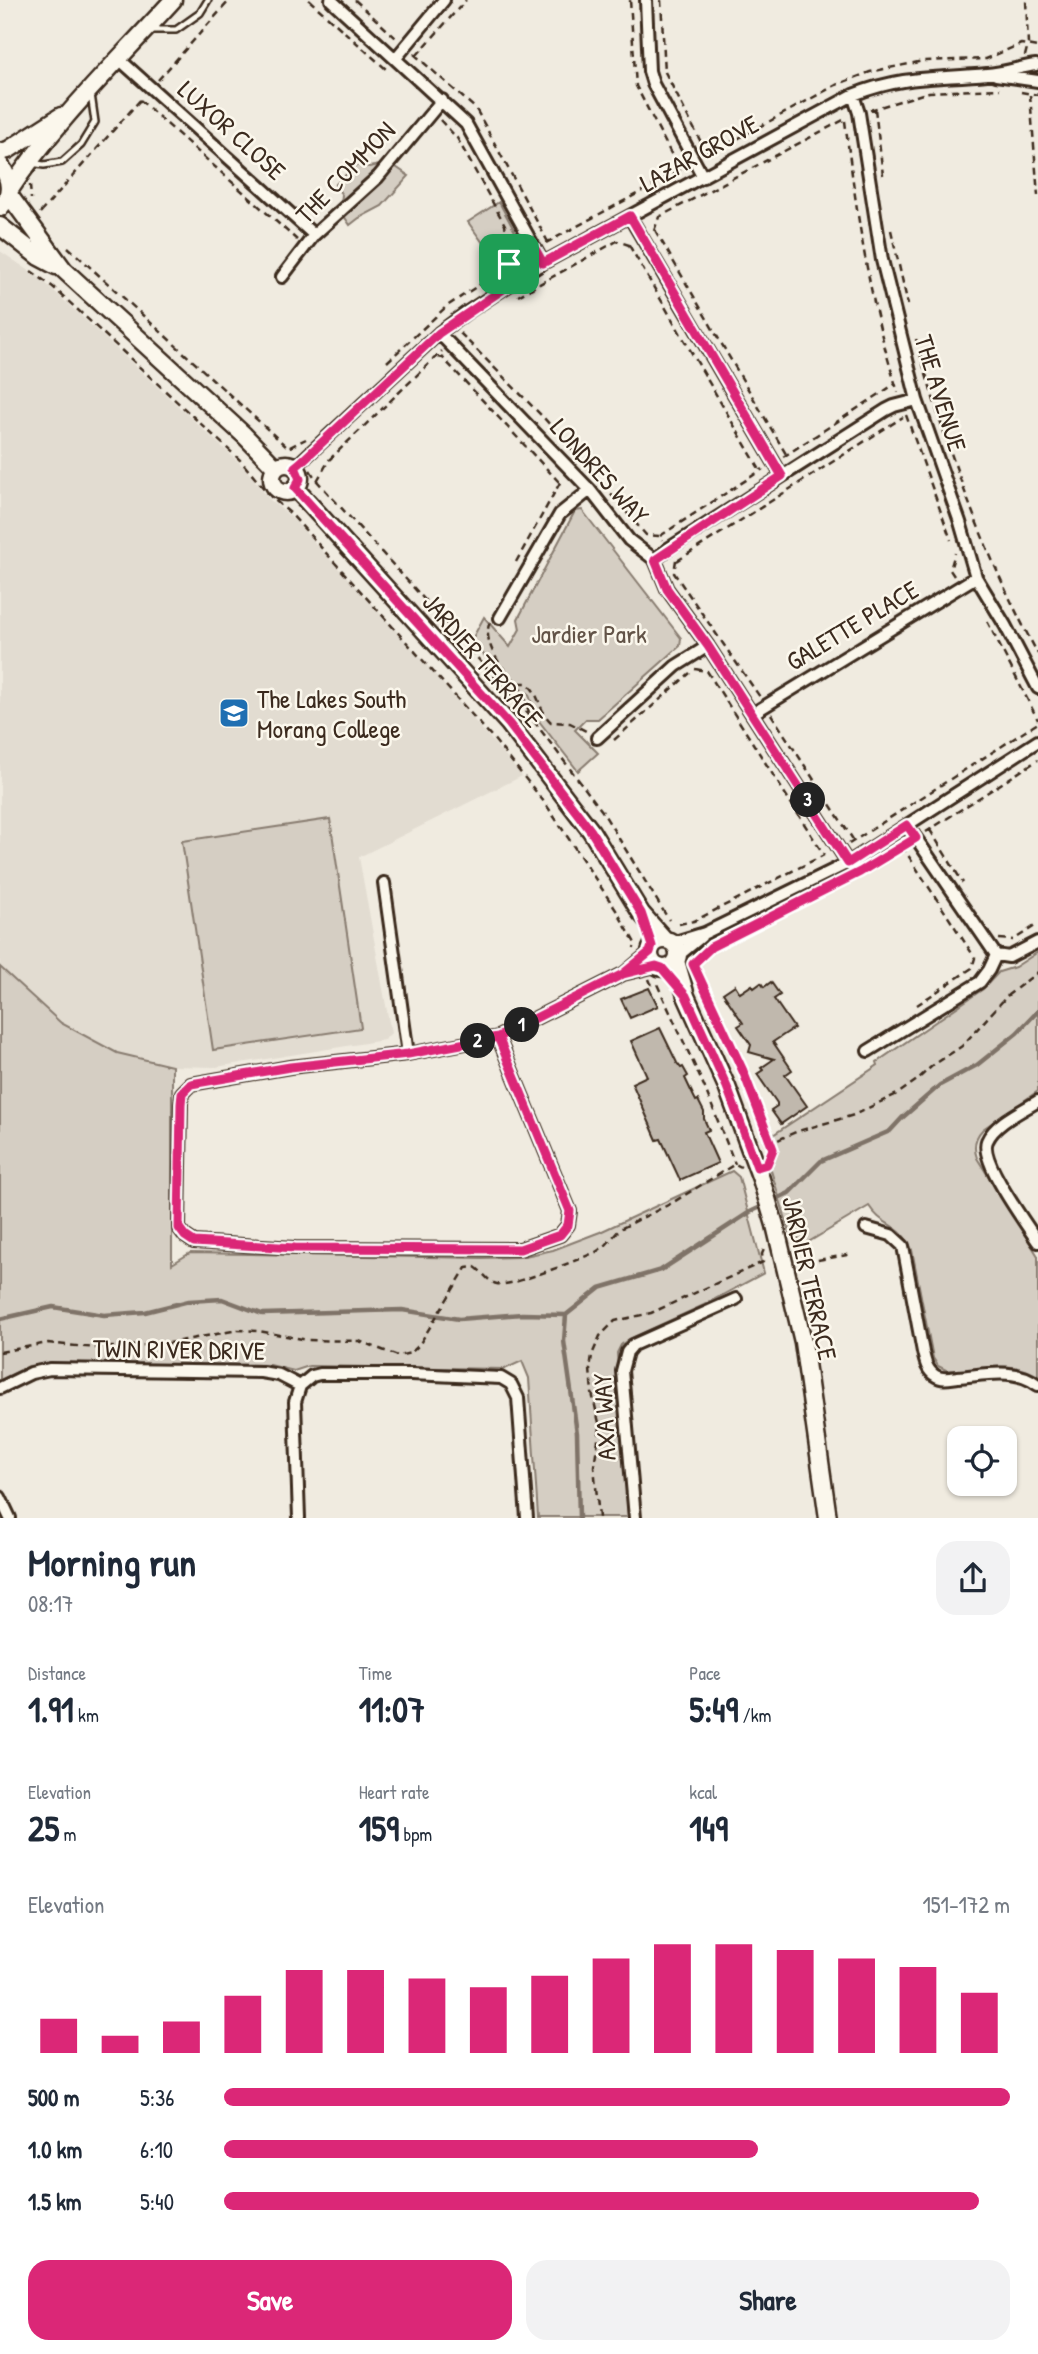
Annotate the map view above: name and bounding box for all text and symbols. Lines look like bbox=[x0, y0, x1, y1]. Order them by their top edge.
street label: LUXOR CLOSE bbox=[171, 72, 294, 188]
street label: LAZAR GROVE bbox=[633, 106, 765, 200]
street label: THE COMMON bbox=[287, 113, 403, 231]
pin bbox=[479, 234, 539, 294]
icon: arrive bbox=[490, 245, 528, 283]
street label: THE AVENUE bbox=[907, 330, 975, 456]
street label: LONDRES WAY bbox=[543, 410, 657, 532]
street label: GALETTE PLACE bbox=[779, 571, 925, 678]
street label: JARDIER TERRACE bbox=[415, 585, 551, 735]
park label: Jardier Park bbox=[531, 616, 647, 651]
place label: The Lakes South Morang College bbox=[257, 681, 406, 746]
school or university icon: The Lakes South Morang College bbox=[217, 696, 251, 730]
pin: 3 bbox=[790, 782, 826, 818]
text: 3 bbox=[803, 786, 812, 812]
pin: 1 bbox=[504, 1007, 540, 1042]
text: 1 bbox=[518, 1011, 525, 1037]
pin: 2 bbox=[461, 1024, 496, 1058]
text: 2 bbox=[473, 1027, 482, 1053]
street label: JARDIER TERRACE bbox=[774, 1192, 846, 1364]
street label: TWIN RIVER DRIVE bbox=[93, 1330, 266, 1368]
street label: AXA WAY bbox=[584, 1372, 624, 1461]
map controls bbox=[947, 1426, 1017, 1496]
button: locate bbox=[947, 1426, 1017, 1496]
text: Morning run bbox=[28, 1536, 196, 1588]
button: share bbox=[936, 1541, 1010, 1615]
text: 08:17 bbox=[28, 1588, 73, 1619]
text: Distance bbox=[28, 1660, 86, 1686]
text: Time bbox=[359, 1660, 392, 1686]
text: Pace bbox=[689, 1660, 721, 1686]
text: 1.91 bbox=[28, 1686, 74, 1733]
text: 11:07 bbox=[359, 1686, 425, 1733]
text: 5:49 bbox=[689, 1686, 738, 1733]
text: km bbox=[74, 1702, 99, 1728]
text: /km bbox=[738, 1702, 771, 1728]
text: Elevation bbox=[28, 1779, 91, 1805]
text: Heart rate bbox=[359, 1779, 430, 1805]
text: kcal bbox=[689, 1779, 717, 1805]
text: 25 bbox=[28, 1805, 59, 1852]
text: 159 bbox=[359, 1805, 399, 1852]
text: 149 bbox=[689, 1805, 728, 1852]
text: m bbox=[59, 1821, 76, 1847]
text: bpm bbox=[399, 1821, 432, 1847]
text: Elevation bbox=[28, 1889, 104, 1920]
text: 151–172 m bbox=[922, 1889, 1010, 1920]
text: 500 m bbox=[28, 2082, 79, 2113]
text: 5:36 bbox=[140, 2082, 175, 2113]
text: 1.0 km bbox=[28, 2134, 82, 2165]
text: 6:10 bbox=[140, 2134, 173, 2165]
text: 1.5 km bbox=[28, 2186, 81, 2217]
text: 5:40 bbox=[140, 2186, 174, 2217]
button: Save bbox=[28, 2260, 512, 2340]
button: Share bbox=[526, 2260, 1010, 2340]

